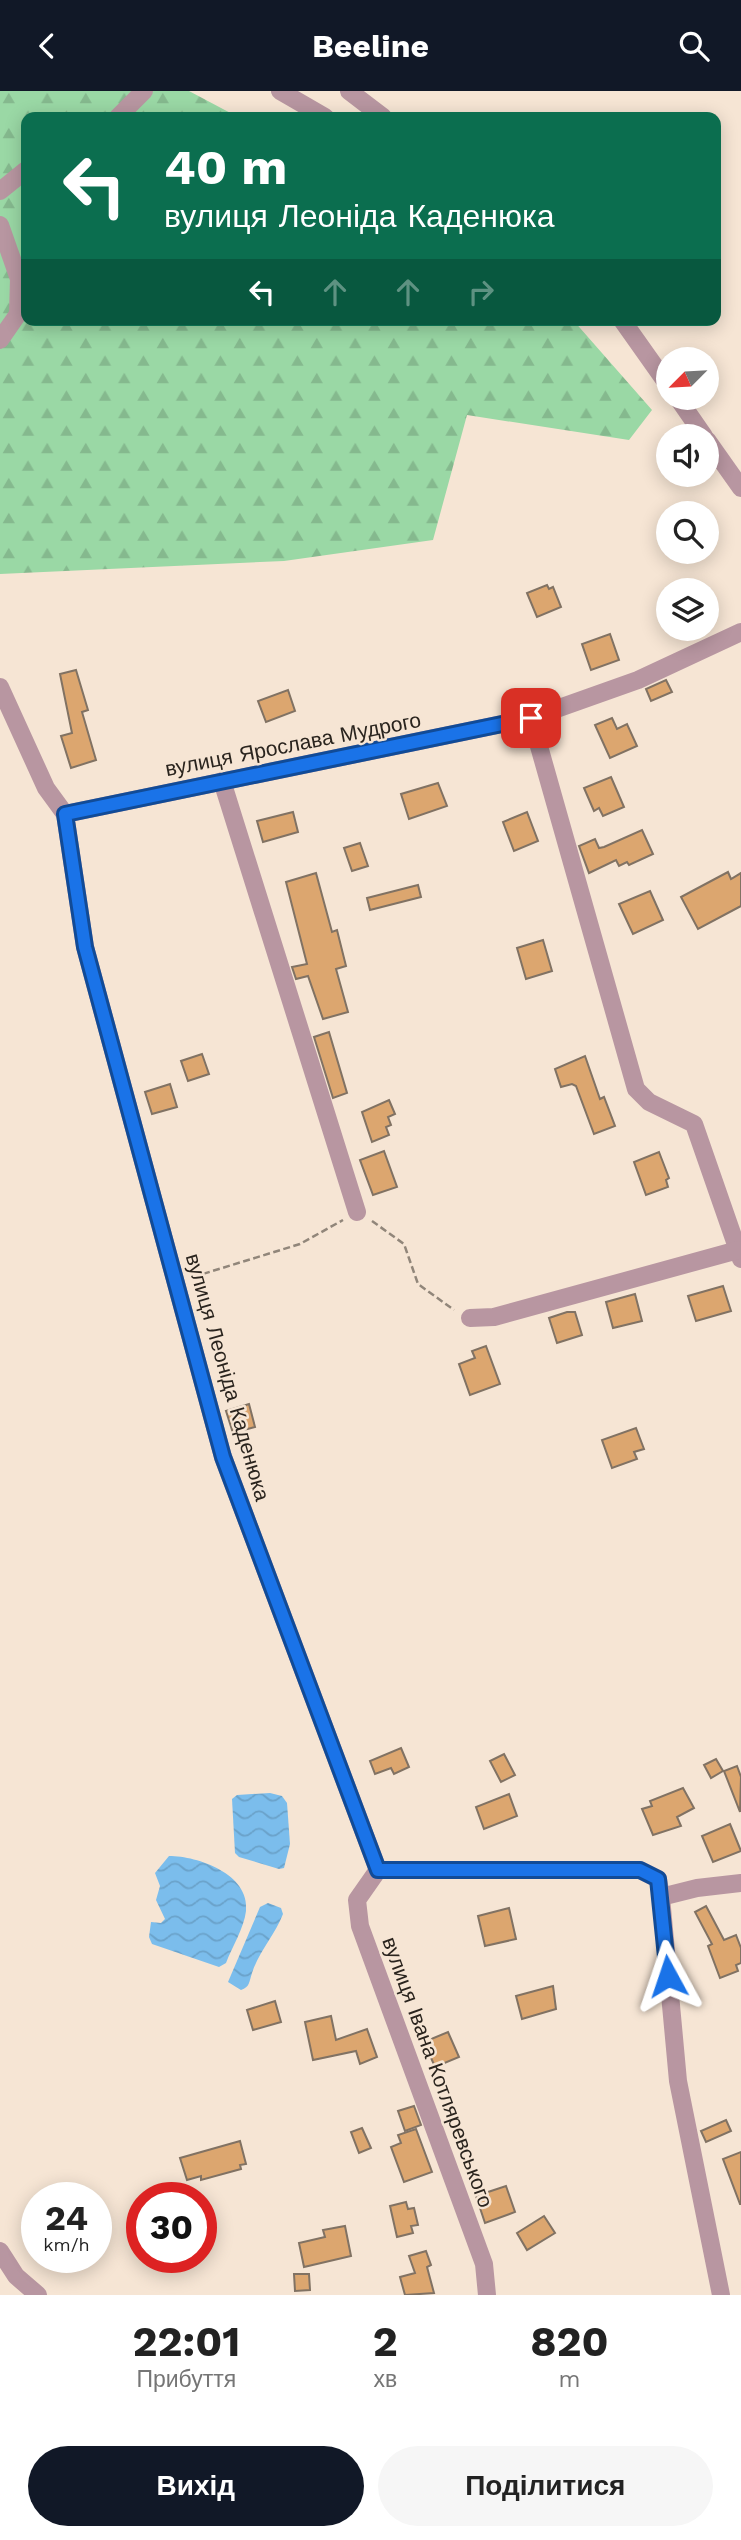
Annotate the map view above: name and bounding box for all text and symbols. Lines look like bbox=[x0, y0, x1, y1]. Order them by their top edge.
icon: back bbox=[28, 27, 66, 65]
text: Beeline bbox=[312, 27, 429, 65]
icon: search bbox=[675, 27, 713, 65]
text: 40 m bbox=[164, 138, 287, 196]
icon: left bbox=[49, 140, 140, 231]
text: вулиця Леоніда Каденюка bbox=[164, 197, 555, 235]
icon: left bbox=[243, 273, 281, 311]
icon: ahead bbox=[316, 273, 354, 311]
icon: ahead bbox=[389, 273, 427, 311]
icon: right bbox=[462, 273, 500, 311]
north arrow bbox=[656, 347, 719, 409]
map controls bbox=[656, 347, 719, 641]
button: sound bbox=[656, 424, 719, 487]
button: search bbox=[656, 501, 719, 564]
button: layers bbox=[656, 578, 719, 641]
pin bbox=[501, 688, 561, 748]
icon: arrive bbox=[512, 699, 550, 737]
street label: вулиця Ярослава Мудрого bbox=[163, 707, 423, 781]
street label: вулиця Леоніда Каденюка bbox=[181, 1250, 275, 1504]
street label: вулиця Івана Котляревського bbox=[377, 1933, 499, 2211]
position arrow bbox=[631, 1939, 705, 2013]
speed limit sign: 30 bbox=[126, 2182, 217, 2273]
text: 24 bbox=[45, 2197, 88, 2239]
text: km/h bbox=[43, 2234, 90, 2255]
text: 22:01 bbox=[132, 2317, 240, 2366]
text: 2 bbox=[373, 2317, 398, 2366]
text: 820 bbox=[530, 2317, 609, 2366]
text: Прибуття bbox=[136, 2366, 236, 2393]
text: хв bbox=[373, 2366, 397, 2393]
text: m bbox=[558, 2366, 580, 2393]
button: Вихід bbox=[28, 2446, 364, 2526]
button: Поділитися bbox=[378, 2446, 713, 2526]

